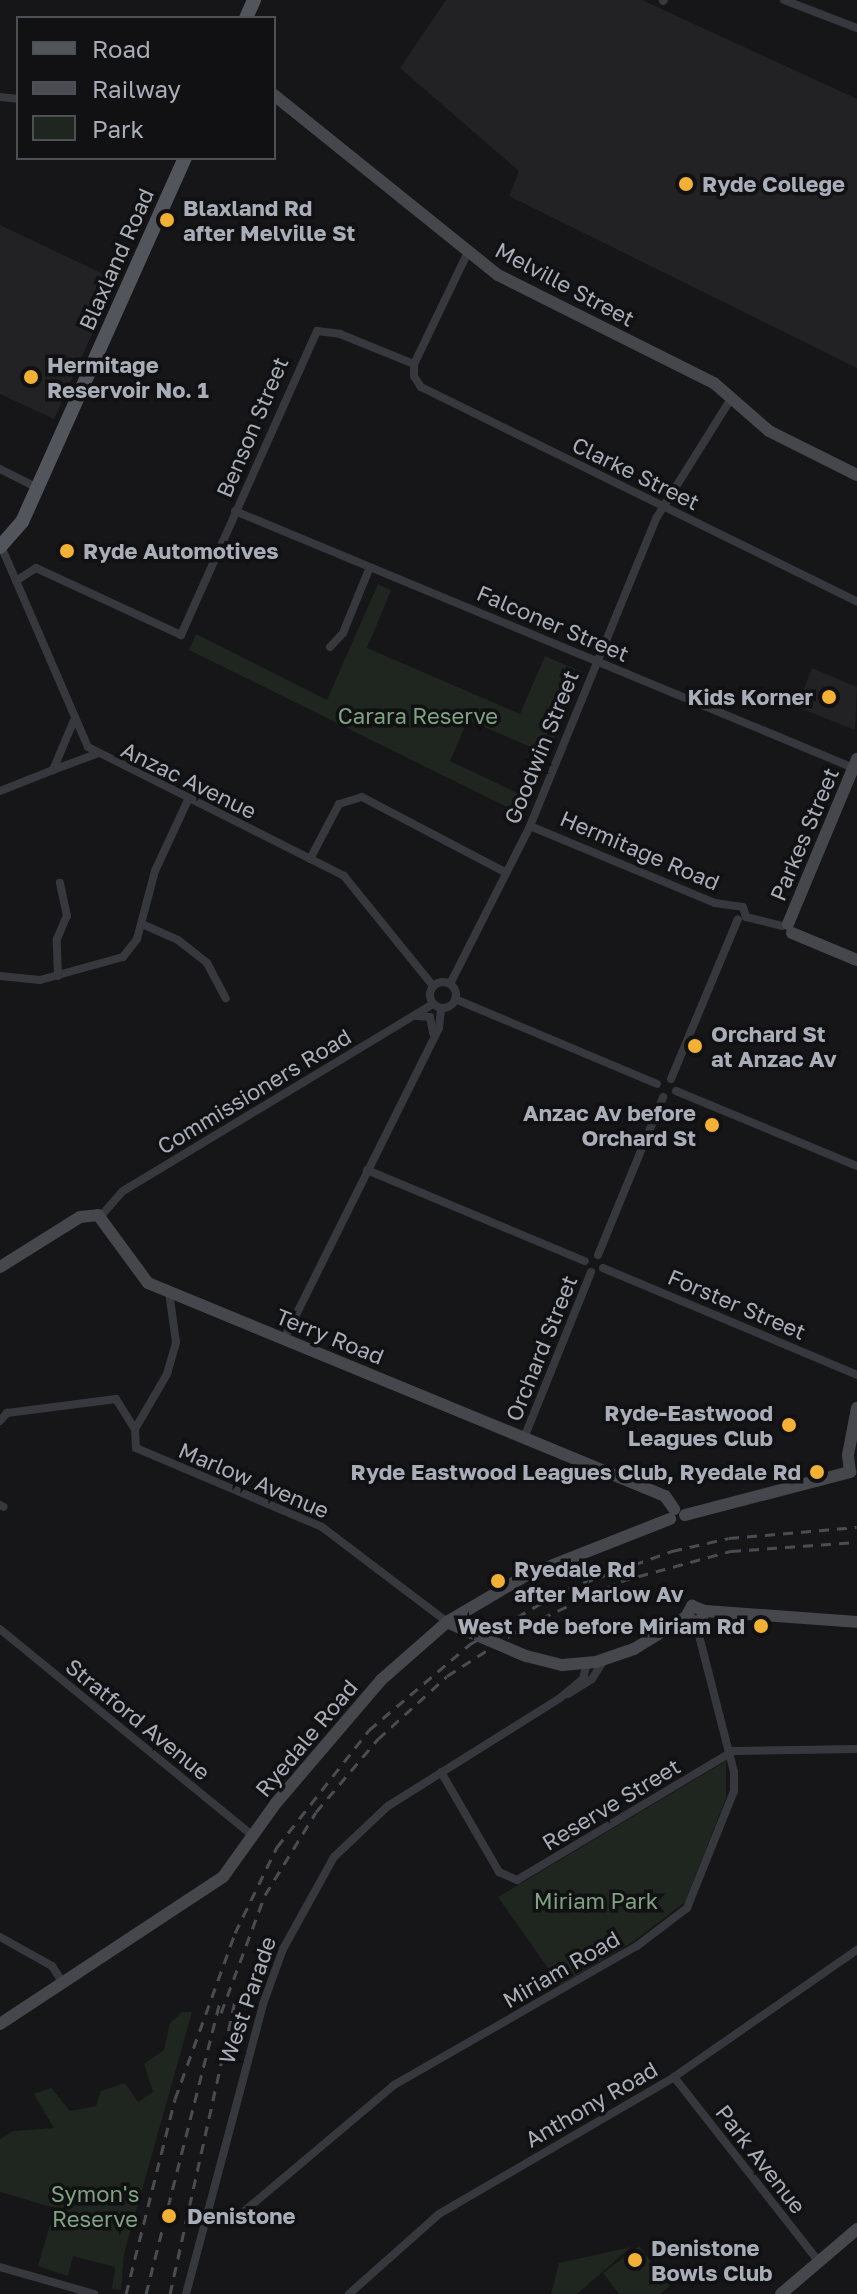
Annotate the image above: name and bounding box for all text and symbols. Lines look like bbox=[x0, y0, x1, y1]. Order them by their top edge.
legend bbox=[16, 16, 276, 160]
text: Road bbox=[92, 34, 151, 63]
text: Railway bbox=[92, 74, 181, 103]
text: Park bbox=[92, 114, 144, 143]
place label: Ryde College bbox=[702, 171, 845, 197]
marker: Ryde College bbox=[677, 175, 695, 193]
street label: Blaxland Road bbox=[73, 184, 159, 334]
place label: Blaxland Rd after Melville St bbox=[183, 194, 355, 246]
marker: Blaxland Rd after Melville St bbox=[158, 211, 176, 229]
street label: Melville Street bbox=[491, 236, 639, 332]
place label: Hermitage Reservoir No. 1 bbox=[47, 351, 209, 402]
street label: Benson Street bbox=[211, 353, 293, 501]
marker: Hermitage Reservoir No. 1 bbox=[22, 368, 40, 386]
street label: Clarke Street bbox=[568, 431, 704, 515]
place label: Ryde Automotives bbox=[83, 538, 279, 564]
marker: Ryde Automotives bbox=[58, 542, 76, 560]
street label: Falconer Street bbox=[473, 579, 633, 667]
street label: Goodwin Street bbox=[498, 666, 584, 828]
place label: Kids Korner bbox=[688, 684, 813, 710]
marker: Kids Korner bbox=[820, 688, 838, 706]
park label: Carara Reserve bbox=[338, 703, 498, 729]
street label: Anzac Avenue bbox=[117, 736, 261, 824]
street label: Parkes Street bbox=[764, 763, 844, 905]
street label: Hermitage Road bbox=[556, 805, 724, 895]
place label: Orchard St at Anzac Av bbox=[711, 1020, 837, 1072]
street label: Commissioners Road bbox=[152, 1023, 356, 1159]
marker: Orchard St at Anzac Av bbox=[686, 1037, 704, 1055]
place label: Anzac Av before Orchard St bbox=[523, 1099, 696, 1150]
marker: Anzac Av before Orchard St bbox=[703, 1116, 721, 1134]
street label: Forster Street bbox=[664, 1263, 810, 1345]
street label: Orchard Street bbox=[500, 1271, 582, 1425]
street label: Terry Road bbox=[272, 1302, 388, 1370]
place label: Ryde-Eastwood Leagues Club bbox=[604, 1399, 773, 1450]
marker: Ryde-Eastwood Leagues Club bbox=[780, 1416, 798, 1434]
street label: Marlow Avenue bbox=[175, 1436, 333, 1524]
place label: Ryde Eastwood Leagues Club, Ryedale Rd bbox=[351, 1459, 801, 1485]
marker: Ryde Eastwood Leagues Club, Ryedale Rd bbox=[808, 1463, 826, 1481]
place label: Ryedale Rd after Marlow Av bbox=[514, 1555, 684, 1606]
marker: Ryedale Rd after Marlow Av bbox=[489, 1572, 507, 1590]
place label: West Pde before Miriam Rd bbox=[458, 1613, 745, 1639]
marker: West Pde before Miriam Rd bbox=[752, 1617, 770, 1635]
street label: Stratford Avenue bbox=[61, 1653, 215, 1785]
street label: Ryedale Road bbox=[249, 1674, 363, 1802]
street label: Reserve Street bbox=[537, 1752, 685, 1856]
park label: Miriam Park bbox=[534, 1888, 658, 1914]
street label: Miriam Road bbox=[498, 1925, 624, 2013]
street label: West Parade bbox=[213, 1933, 281, 2067]
street label: Anthony Road bbox=[520, 2055, 662, 2153]
street label: Park Avenue bbox=[710, 2099, 812, 2219]
park label: Symon's Reserve bbox=[51, 2180, 139, 2232]
place label: Denistone bbox=[187, 2203, 296, 2229]
marker: Denistone bbox=[158, 2205, 180, 2227]
place label: Denistone Bowls Club bbox=[651, 2234, 773, 2286]
marker: Denistone Bowls Club bbox=[626, 2251, 644, 2269]

